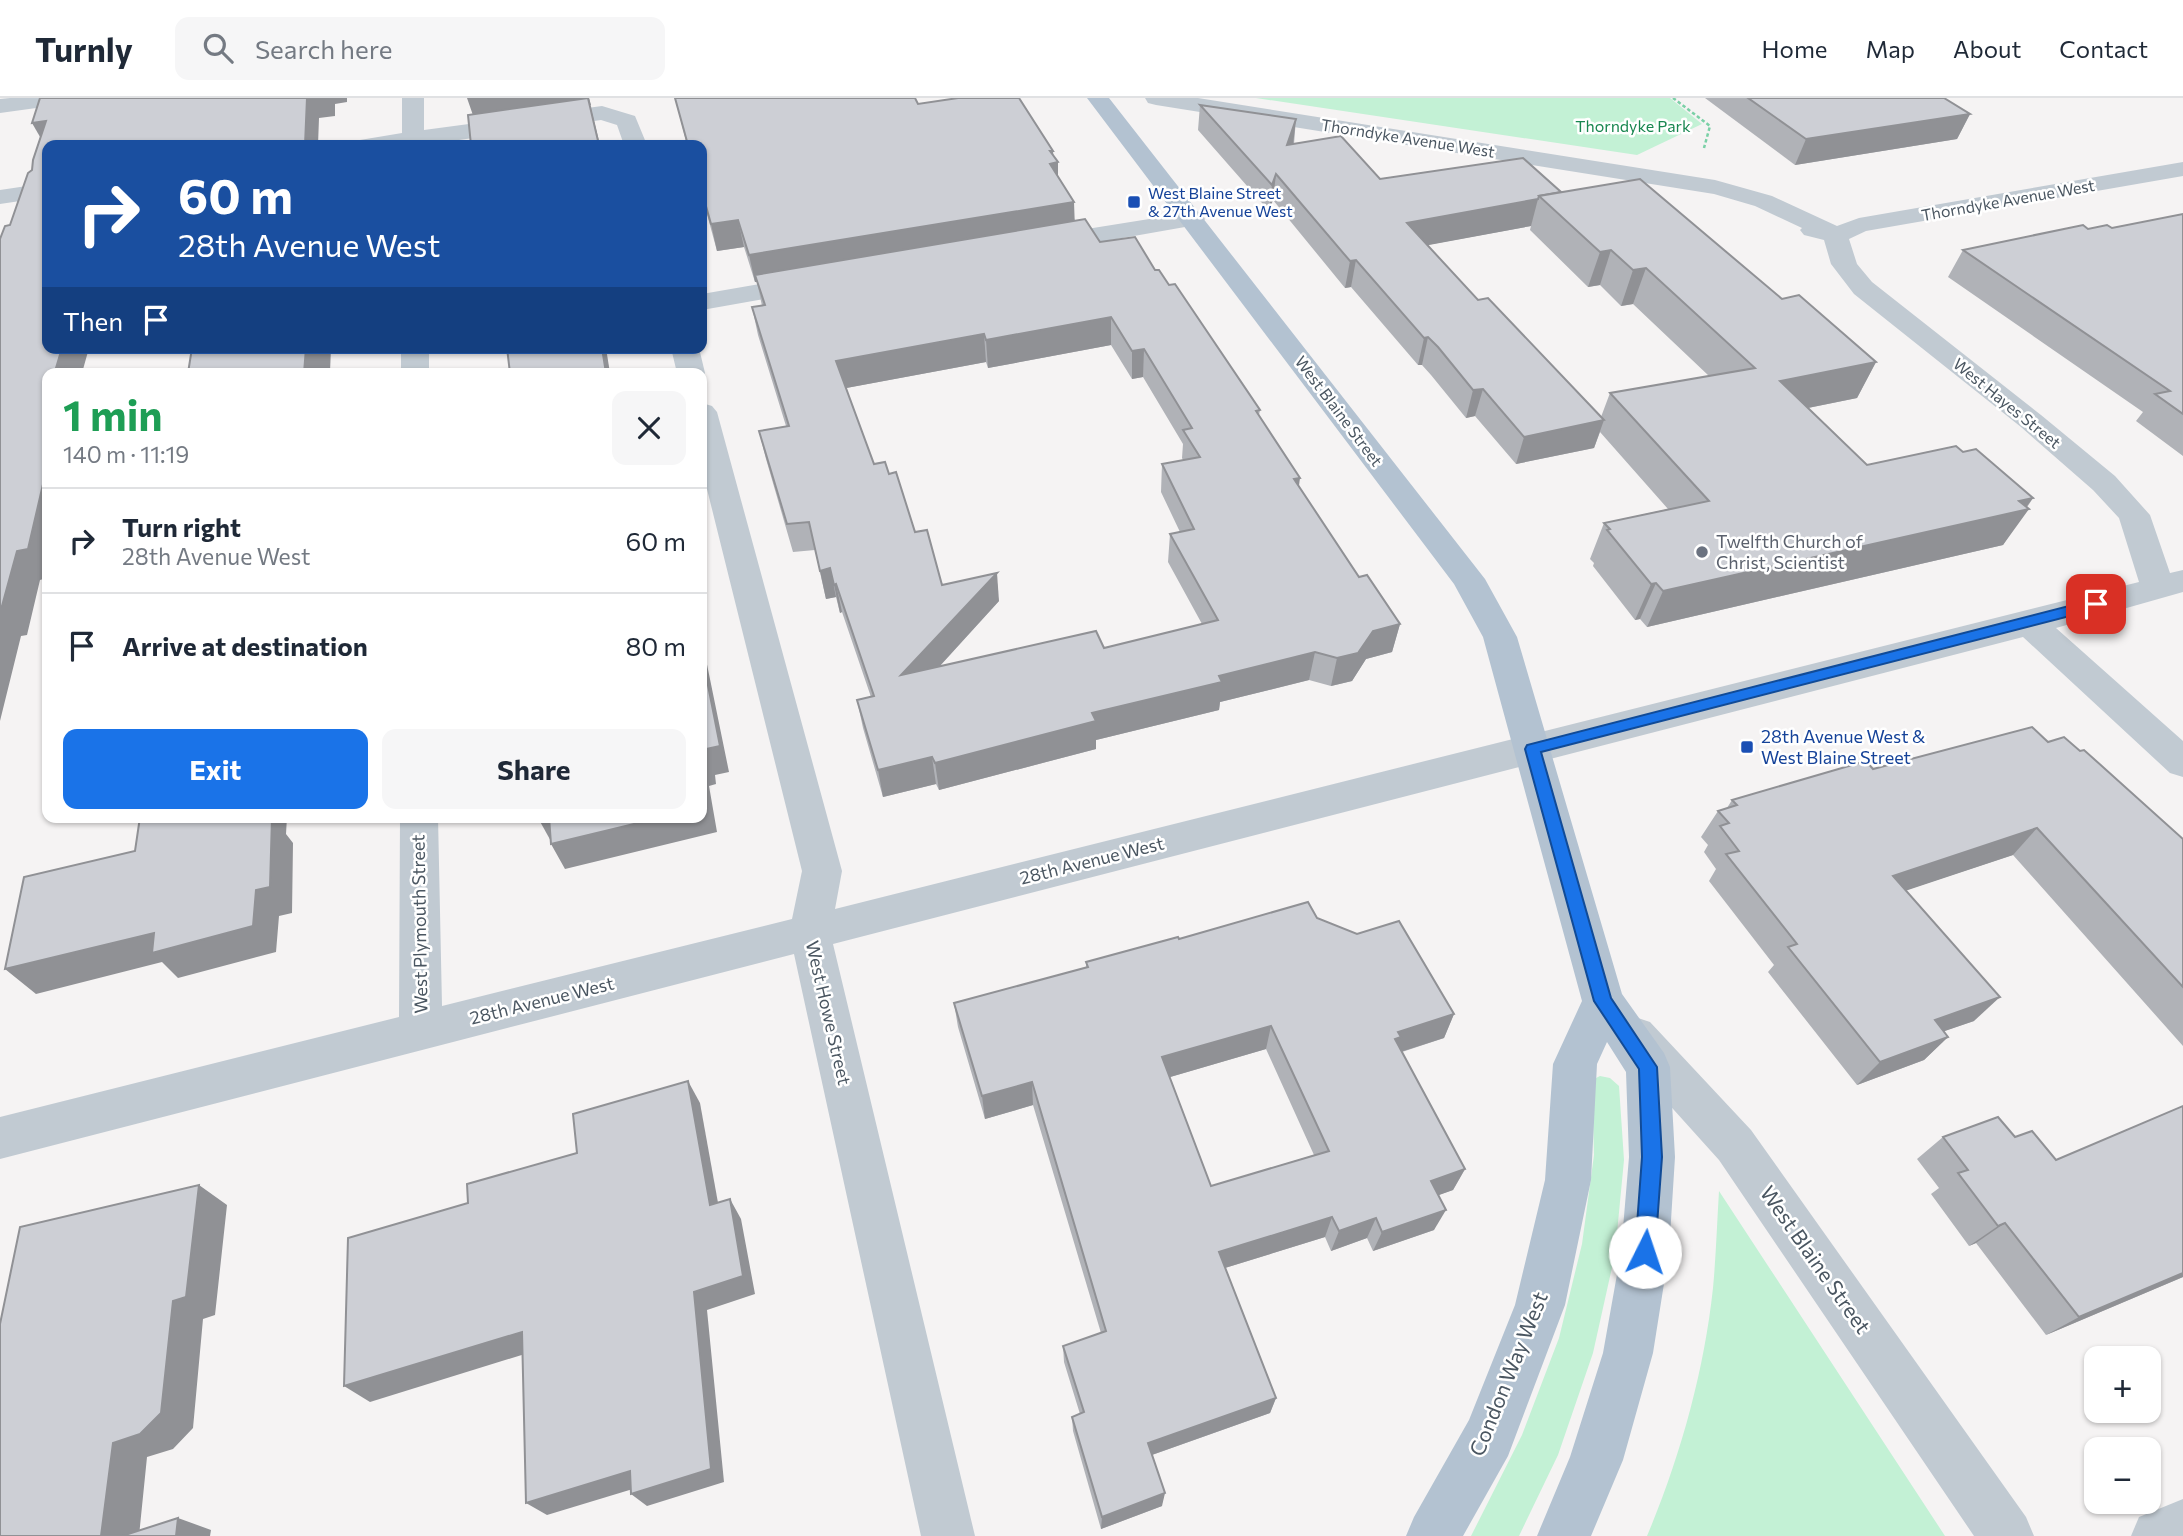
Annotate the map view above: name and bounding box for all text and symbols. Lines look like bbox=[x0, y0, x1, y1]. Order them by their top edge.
search box bbox=[175, 17, 665, 80]
text: Turnly bbox=[35, 28, 133, 69]
icon: search bbox=[199, 29, 237, 67]
text: Search here bbox=[255, 33, 392, 64]
text: Home bbox=[1762, 34, 1828, 63]
text: Map bbox=[1866, 34, 1915, 63]
text: About bbox=[1953, 34, 2021, 63]
text: Contact bbox=[2059, 34, 2148, 63]
street label: Thorndyke Avenue West bbox=[1320, 114, 1497, 161]
park label: Thorndyke Park bbox=[1575, 116, 1691, 135]
text: 60 m bbox=[178, 164, 293, 224]
icon: right bbox=[63, 168, 154, 259]
street label: Thorndyke Avenue West bbox=[1920, 175, 2097, 224]
place label: West Blaine Street & 27th Avenue West bbox=[1148, 183, 1293, 220]
marker: West Blaine Street & 27th Avenue West bbox=[1126, 194, 1142, 210]
text: 28th Avenue West bbox=[178, 224, 440, 264]
icon: arrive bbox=[137, 301, 175, 339]
text: Then bbox=[63, 305, 123, 336]
street label: West Blaine Street bbox=[1292, 352, 1387, 470]
street label: West Hayes Street bbox=[1950, 353, 2065, 452]
text: 1 min bbox=[63, 388, 163, 440]
button: close bbox=[612, 391, 686, 465]
text: 140 m · 11:19 bbox=[63, 440, 189, 468]
text: Turn right bbox=[122, 511, 241, 542]
icon: right bbox=[63, 522, 101, 560]
text: 60 m bbox=[626, 525, 686, 556]
place label: Twelfth Church of Christ, Scientist bbox=[1716, 530, 1864, 573]
text: 28th Avenue West bbox=[122, 542, 311, 570]
marker: Twelfth Church of Christ, Scientist bbox=[1694, 544, 1710, 560]
pin bbox=[2066, 574, 2126, 634]
icon: arrive bbox=[2077, 585, 2115, 623]
icon: arrive bbox=[63, 627, 101, 665]
text: Arrive at destination bbox=[122, 630, 368, 661]
text: 80 m bbox=[626, 630, 686, 661]
place label: 28th Avenue West & West Blaine Street bbox=[1761, 725, 1925, 768]
button: Exit bbox=[63, 729, 368, 809]
button: Share bbox=[382, 729, 686, 809]
marker: 28th Avenue West & West Blaine Street bbox=[1739, 739, 1755, 755]
street label: 28th Avenue West bbox=[1017, 832, 1166, 889]
street label: West Plymouth Street bbox=[406, 834, 432, 1014]
street label: West Howe Street bbox=[802, 938, 856, 1087]
street label: 28th Avenue West bbox=[467, 972, 616, 1029]
street label: West Blaine Street bbox=[1756, 1180, 1877, 1338]
position arrow bbox=[1608, 1215, 1682, 1289]
street label: Condon Way West bbox=[1463, 1288, 1552, 1459]
map controls bbox=[2084, 1346, 2161, 1514]
button: + bbox=[2084, 1346, 2161, 1423]
button: − bbox=[2084, 1437, 2161, 1514]

